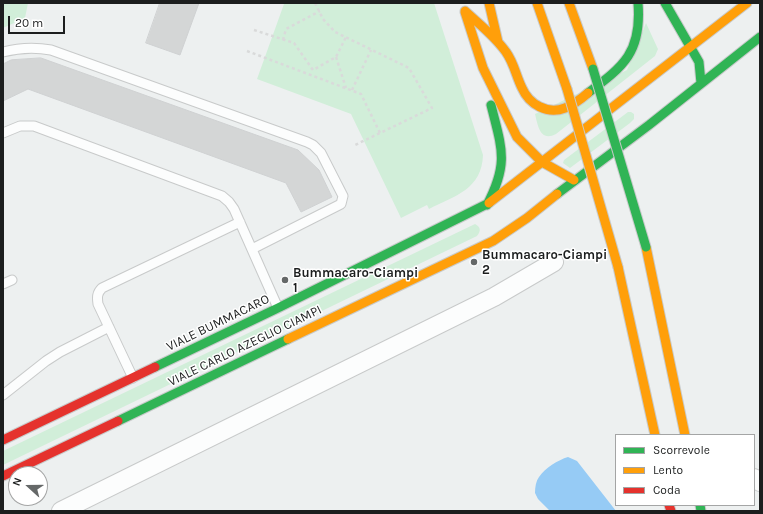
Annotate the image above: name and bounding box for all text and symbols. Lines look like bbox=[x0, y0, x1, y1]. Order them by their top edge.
scale bar bbox=[10, 8, 67, 34]
text: 20 m bbox=[15, 16, 43, 30]
place label: Bummacaro-Ciampi 2 bbox=[482, 247, 607, 278]
marker: Bummacaro-Ciampi 2 bbox=[469, 257, 479, 267]
place label: Bummacaro-Ciampi 1 bbox=[293, 265, 418, 296]
marker: Bummacaro-Ciampi 1 bbox=[280, 275, 290, 285]
street label: VIALE BUMMACARO bbox=[164, 291, 272, 355]
street label: VIALE CARLO AZEGLIO CIAMPI bbox=[166, 302, 324, 390]
legend bbox=[615, 434, 755, 506]
text: Scorrevole bbox=[653, 443, 710, 457]
text: Lento bbox=[653, 463, 683, 477]
north arrow bbox=[8, 466, 48, 506]
text: N bbox=[10, 476, 25, 488]
text: Coda bbox=[653, 483, 681, 497]

